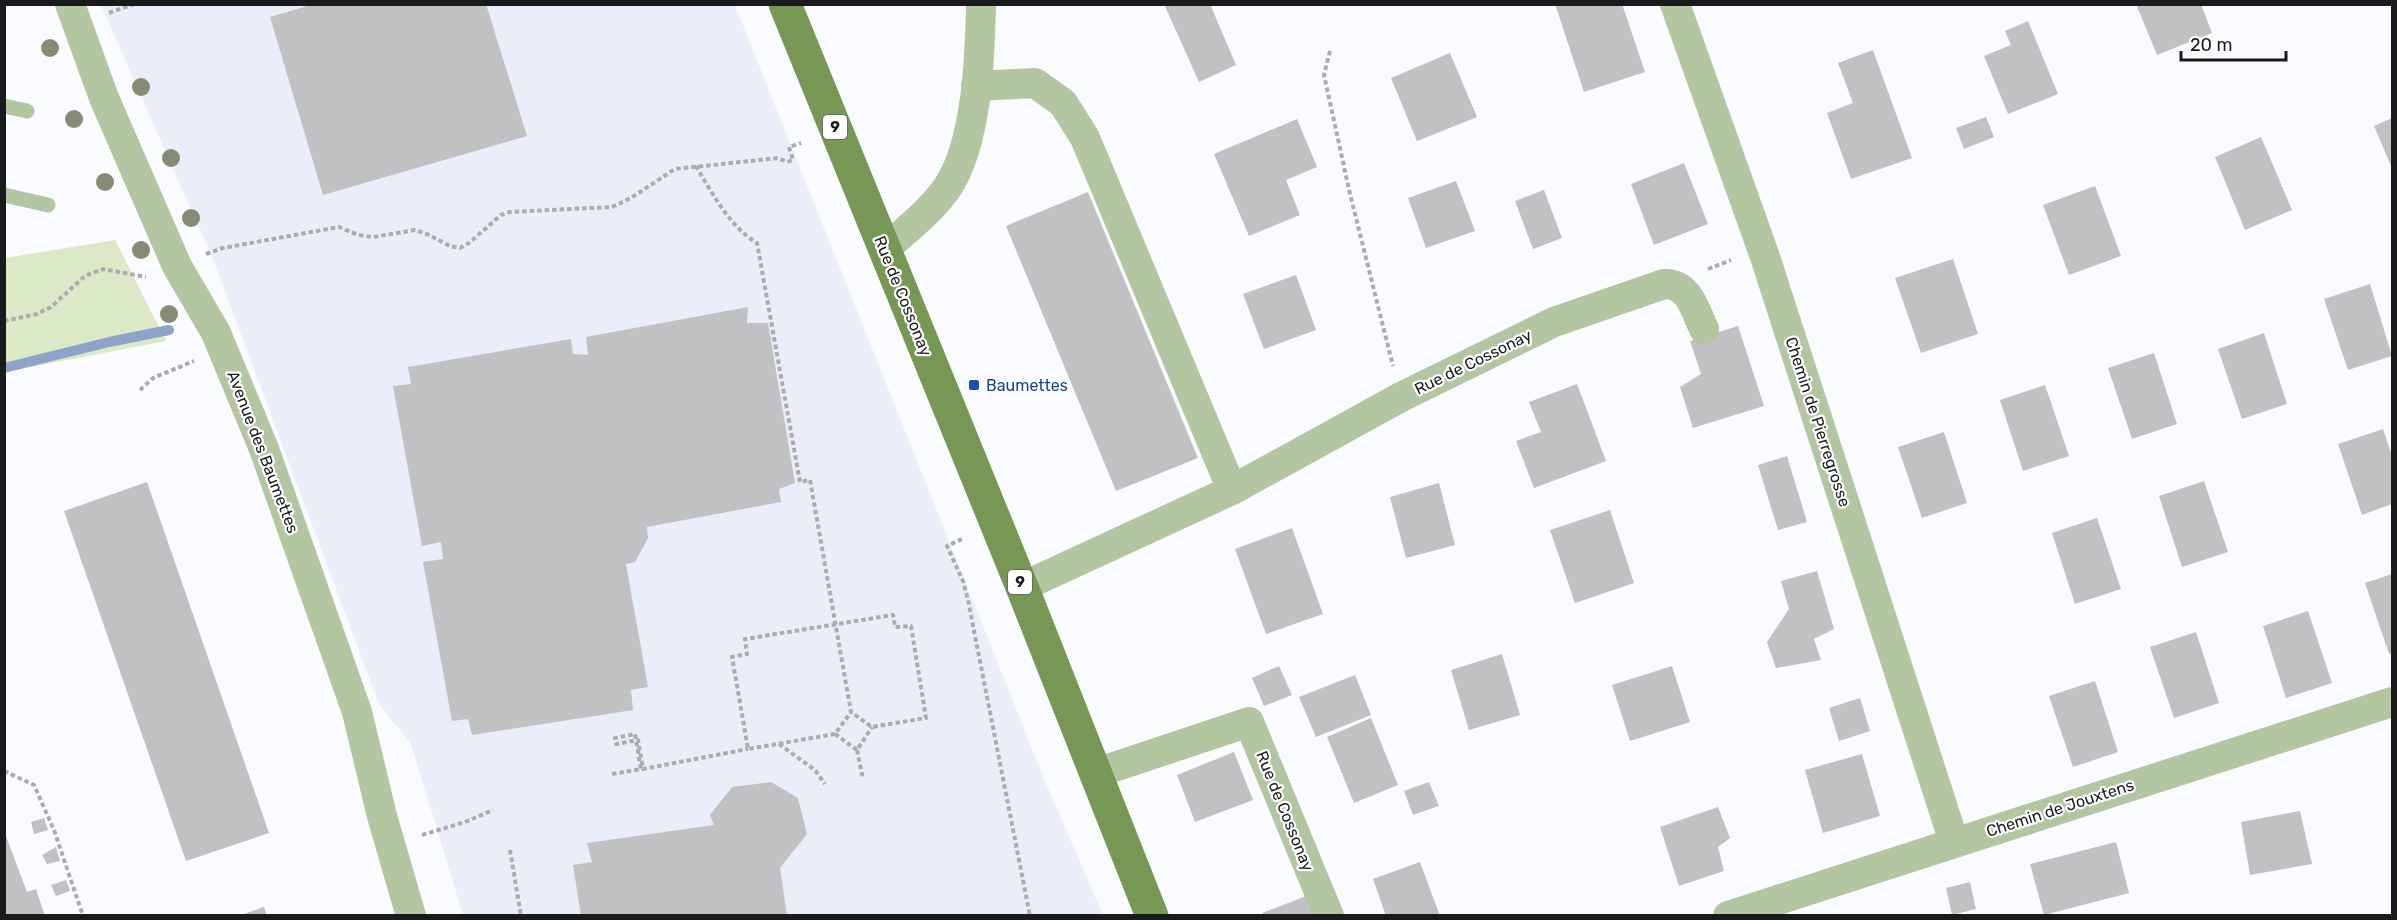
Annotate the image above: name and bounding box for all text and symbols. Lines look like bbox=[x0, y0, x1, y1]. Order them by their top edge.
scale bar bbox=[2181, 24, 2286, 62]
text: 20 m bbox=[2190, 34, 2232, 56]
road number: 9 bbox=[823, 115, 847, 139]
street label: Rue de Cossonay bbox=[870, 233, 936, 359]
street label: Rue de Cossonay bbox=[1411, 325, 1535, 399]
street label: Chemin de Pierregrosse bbox=[1782, 335, 1854, 509]
street label: Avenue des Baumettes bbox=[223, 368, 303, 536]
place label: Baumettes bbox=[986, 376, 1068, 395]
marker: Baumettes bbox=[967, 378, 981, 392]
road number: 9 bbox=[1008, 570, 1032, 594]
street label: Rue de Cossonay bbox=[1252, 748, 1318, 874]
street label: Chemin de Jouxtens bbox=[1984, 775, 2136, 841]

